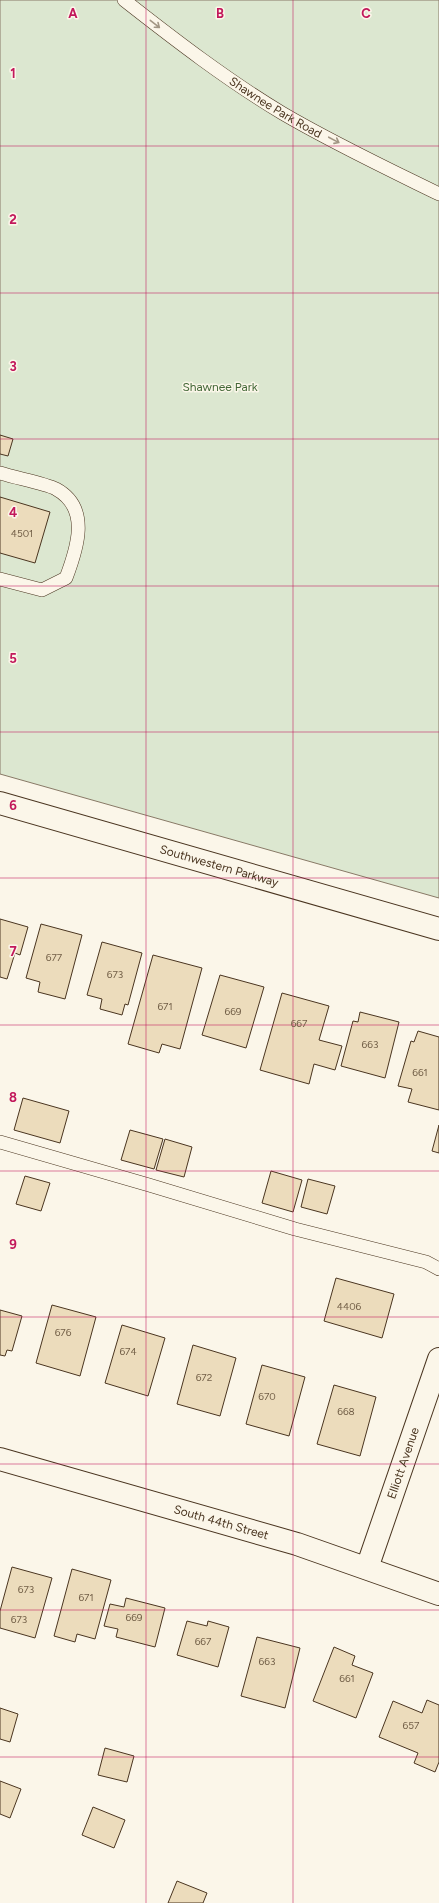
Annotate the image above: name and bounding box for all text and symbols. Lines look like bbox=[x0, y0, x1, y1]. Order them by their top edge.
text: A bbox=[68, 6, 78, 21]
text: B bbox=[216, 6, 224, 21]
text: C bbox=[361, 6, 371, 21]
one-way arrow bbox=[149, 20, 160, 28]
text: 1 bbox=[10, 66, 16, 81]
street label: Shawnee Park Road bbox=[227, 74, 324, 141]
one-way arrow bbox=[328, 137, 340, 145]
text: 2 bbox=[9, 212, 17, 227]
text: 3 bbox=[9, 359, 17, 374]
park label: Shawnee Park bbox=[182, 380, 258, 394]
text: 4 bbox=[9, 505, 17, 520]
house number: 4501 bbox=[11, 527, 33, 540]
text: 5 bbox=[9, 651, 17, 666]
text: 6 bbox=[9, 798, 17, 813]
street label: Southwestern Parkway bbox=[158, 842, 281, 890]
text: 7 bbox=[9, 944, 17, 959]
house number: 677 bbox=[46, 951, 63, 964]
house number: 673 bbox=[107, 968, 123, 981]
house number: 671 bbox=[157, 1000, 173, 1013]
house number: 669 bbox=[225, 1005, 242, 1018]
house number: 667 bbox=[291, 1017, 308, 1030]
house number: 663 bbox=[362, 1038, 378, 1051]
house number: 661 bbox=[412, 1066, 428, 1079]
text: 8 bbox=[9, 1090, 17, 1105]
text: 9 bbox=[9, 1237, 17, 1252]
house number: 4406 bbox=[337, 1300, 362, 1313]
house number: 676 bbox=[55, 1326, 72, 1339]
house number: 674 bbox=[119, 1345, 137, 1358]
house number: 672 bbox=[196, 1371, 212, 1384]
house number: 670 bbox=[258, 1390, 276, 1403]
house number: 668 bbox=[337, 1405, 355, 1418]
street label: Elliott Avenue bbox=[384, 1425, 422, 1501]
street label: South 44th Street bbox=[172, 1502, 271, 1543]
house number: 673 bbox=[18, 1583, 34, 1596]
house number: 671 bbox=[78, 1591, 94, 1604]
house number: 669 bbox=[126, 1611, 143, 1624]
house number: 673 bbox=[11, 1613, 27, 1626]
house number: 667 bbox=[195, 1635, 212, 1648]
house number: 663 bbox=[259, 1655, 275, 1668]
house number: 661 bbox=[339, 1672, 355, 1685]
house number: 657 bbox=[403, 1719, 420, 1732]

